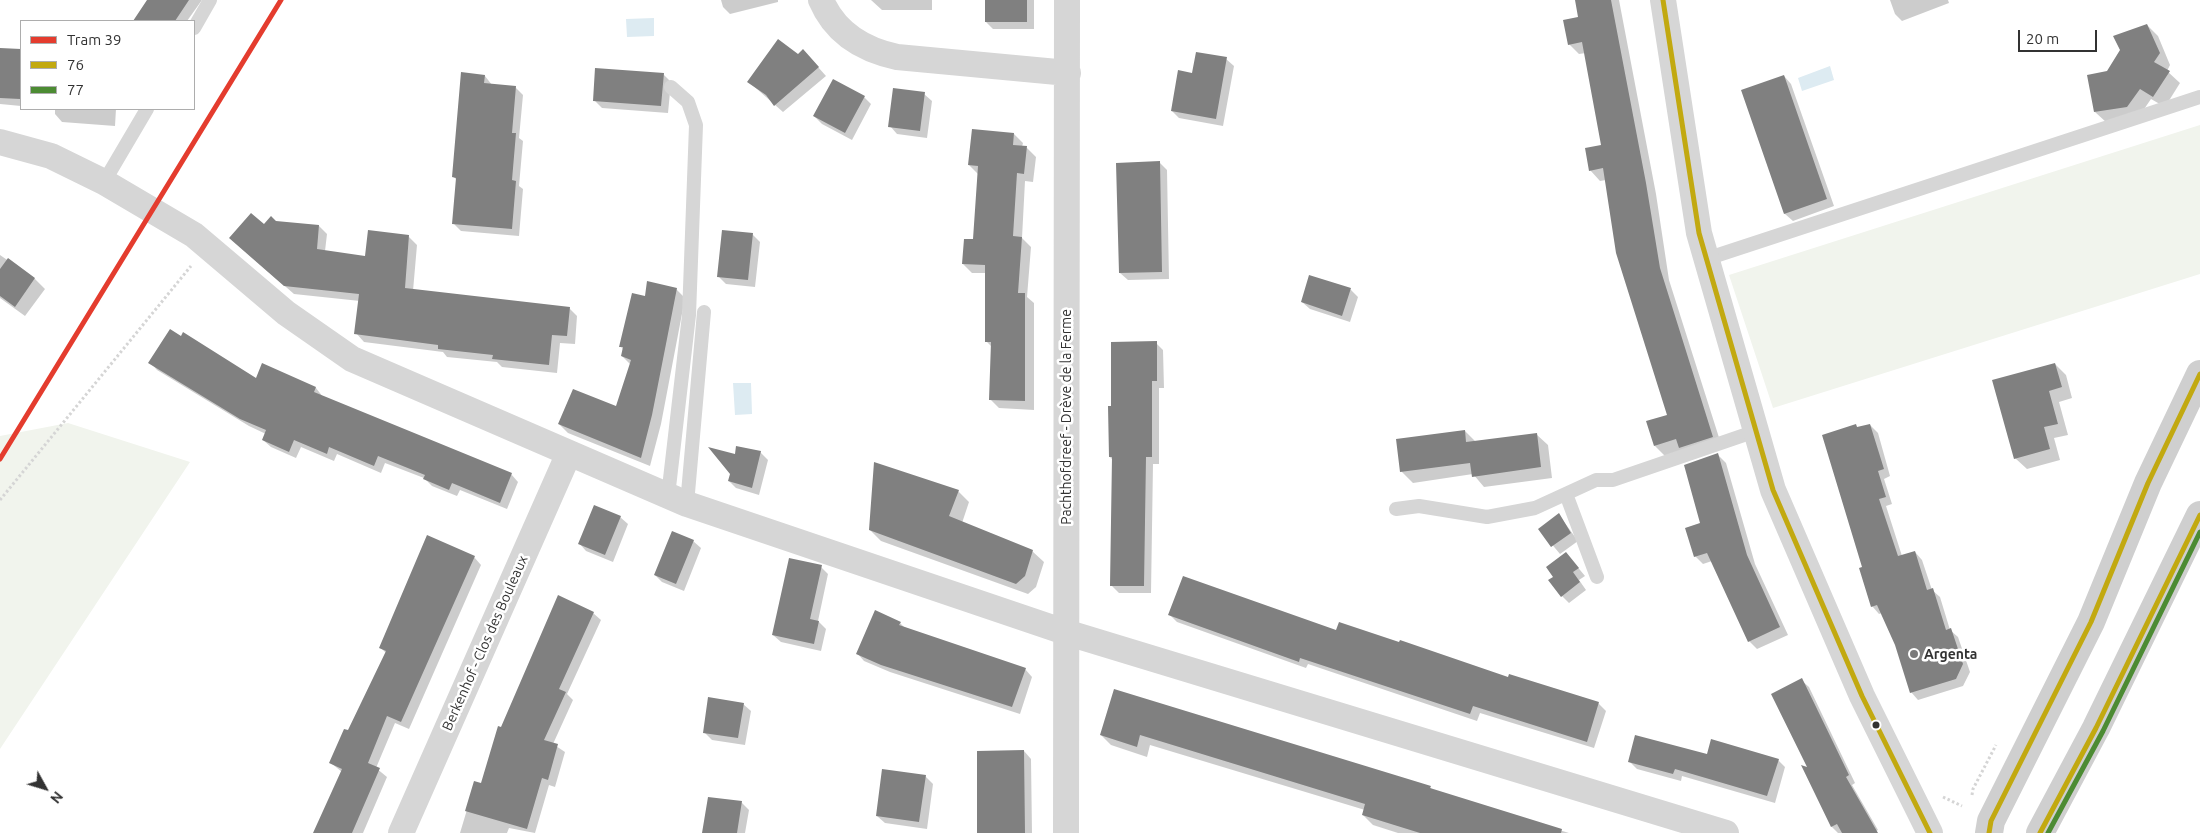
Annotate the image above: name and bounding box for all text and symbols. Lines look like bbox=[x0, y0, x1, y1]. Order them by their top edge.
legend bbox=[20, 20, 195, 110]
scale bar bbox=[2020, 20, 2099, 52]
text: 20 m bbox=[2026, 30, 2059, 47]
text: Tram 39 bbox=[67, 31, 122, 48]
text: 76 bbox=[67, 56, 84, 73]
text: 77 bbox=[67, 81, 84, 98]
street label: Pachthofdreef - Drève de la Ferme bbox=[1058, 309, 1074, 525]
street label: Berkenhof - Clos des Bouleaux bbox=[439, 553, 531, 733]
place label: Argenta bbox=[1924, 646, 1977, 662]
marker: Argenta bbox=[1908, 648, 1920, 660]
unlabelled marker bbox=[1871, 720, 1881, 730]
north arrow bbox=[20, 763, 70, 813]
text: N bbox=[47, 788, 66, 807]

